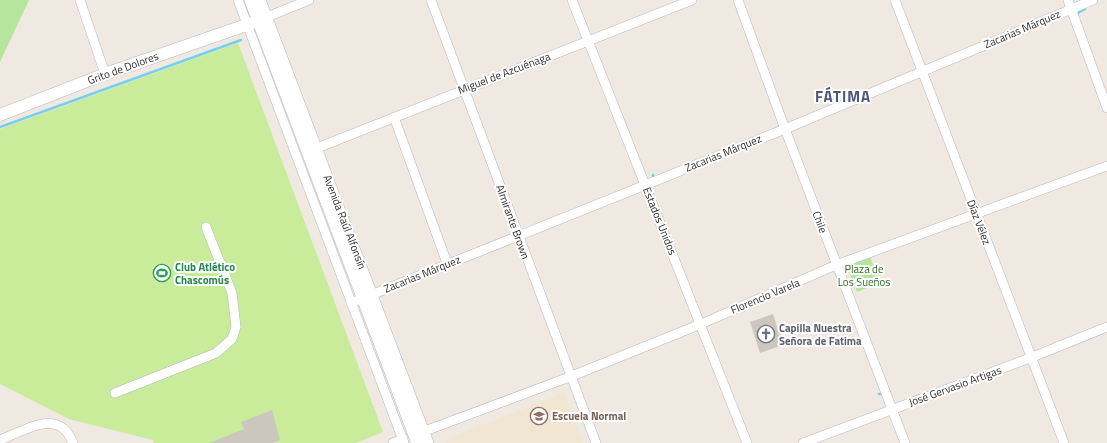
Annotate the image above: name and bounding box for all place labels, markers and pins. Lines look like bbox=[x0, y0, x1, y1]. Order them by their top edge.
place label: Club Atlético Chascomús bbox=[175, 259, 235, 288]
sports icon: Club Atlético Chascomús bbox=[152, 263, 172, 283]
place label: Capilla Nuestra Señora de Fatima bbox=[779, 320, 862, 349]
church icon: Capilla Nuestra Señora de Fatima bbox=[756, 324, 776, 344]
school or university icon: Escuela Normal bbox=[529, 406, 549, 426]
place label: Escuela Normal bbox=[552, 408, 626, 424]

